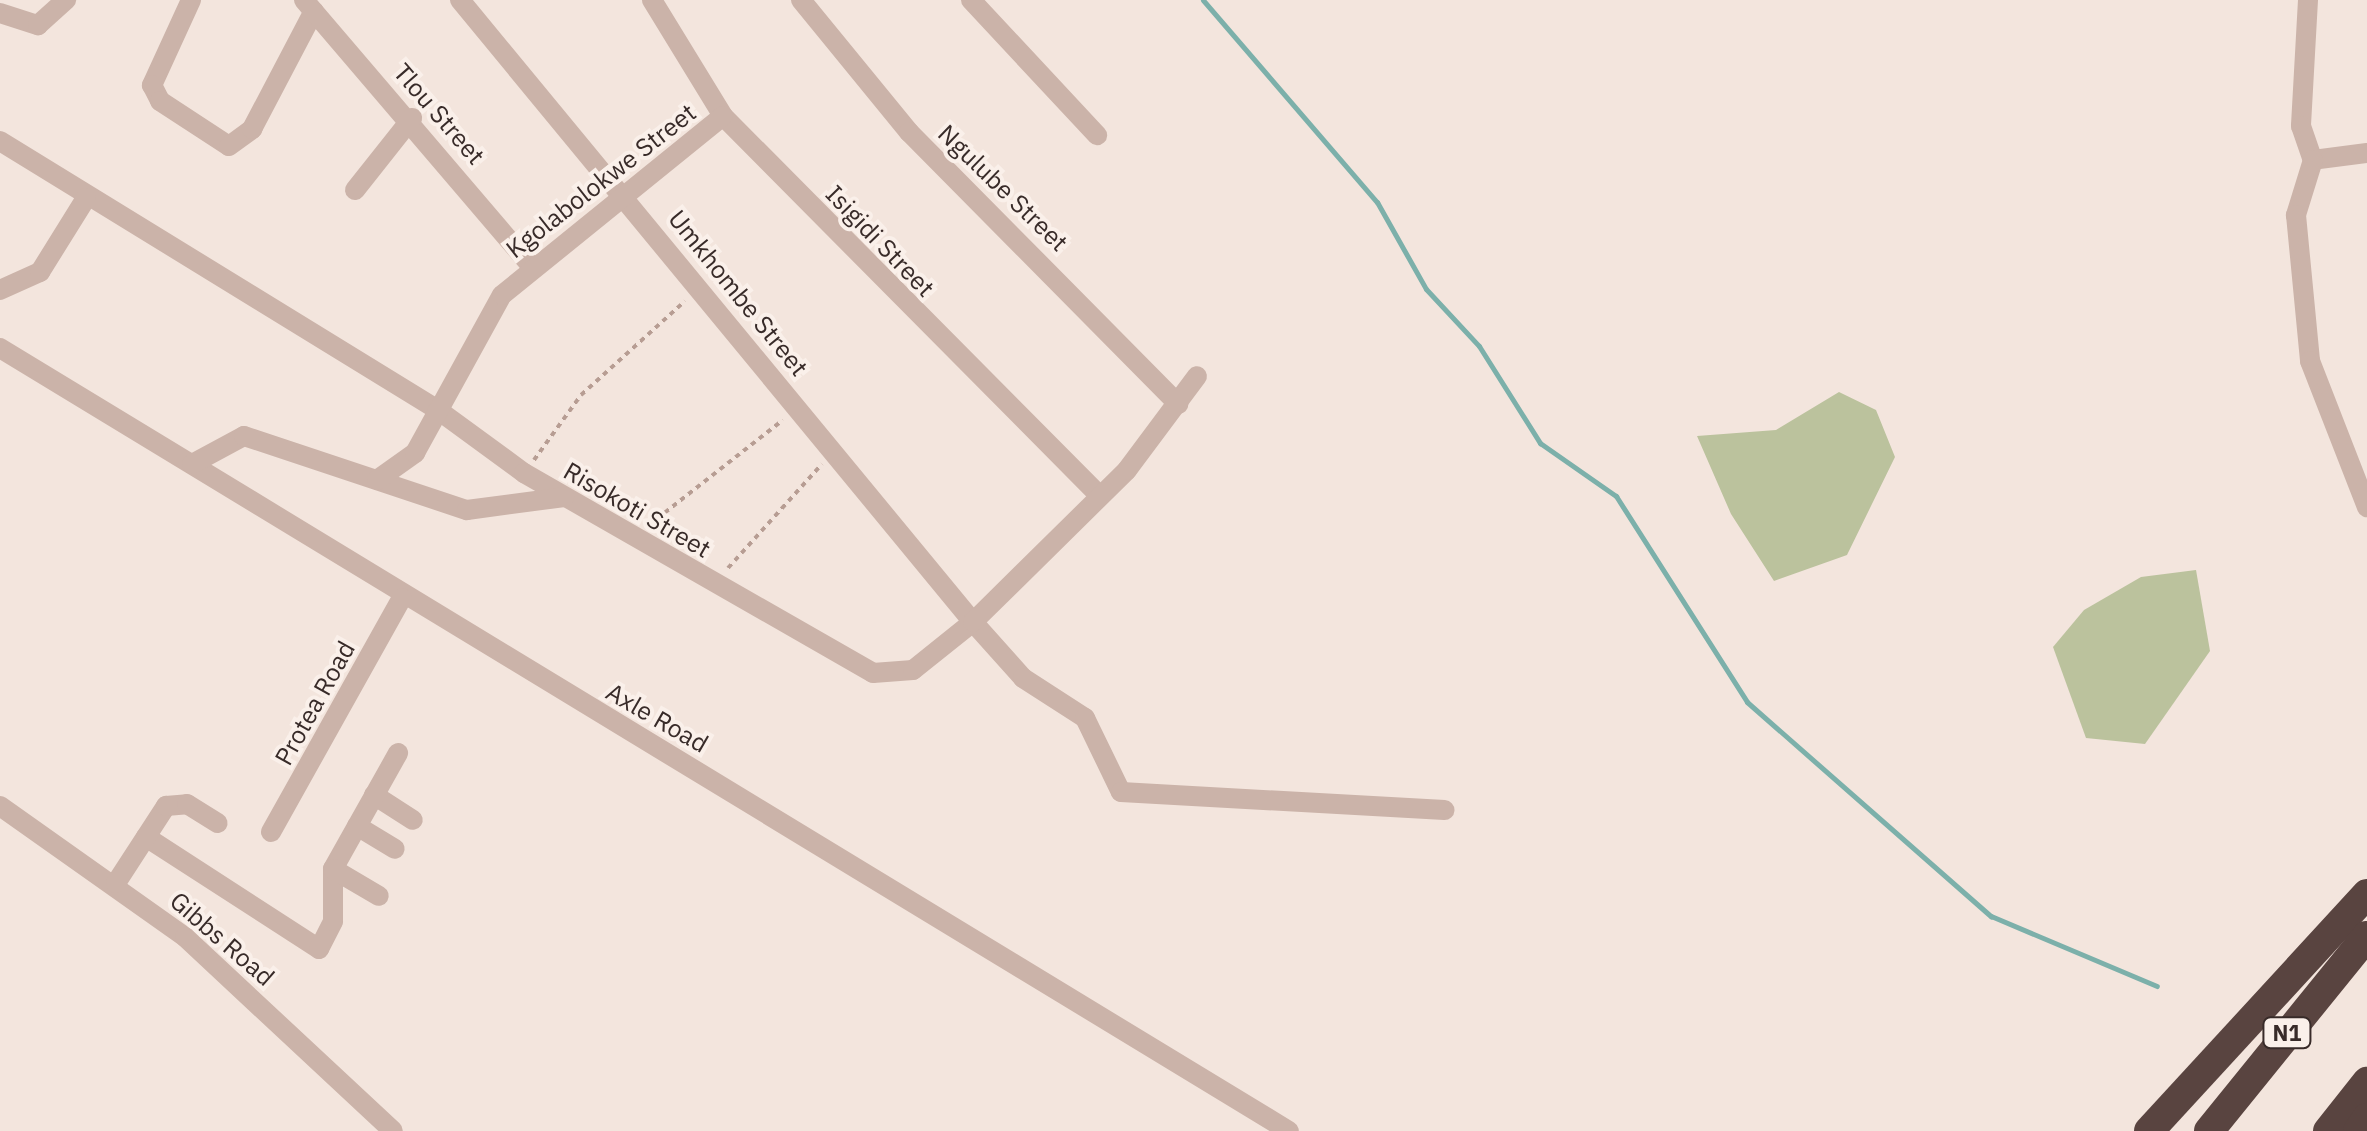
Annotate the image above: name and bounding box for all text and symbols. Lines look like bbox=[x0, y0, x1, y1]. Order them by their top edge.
street label: Tlou Street bbox=[387, 57, 491, 171]
street label: Kgolabolokwe Street bbox=[500, 98, 702, 264]
street label: Ngulube Street bbox=[932, 119, 1074, 257]
street label: Isigidi Street bbox=[820, 179, 940, 303]
street label: Umkhombe Street bbox=[662, 204, 814, 382]
street label: Risokoti Street bbox=[558, 456, 716, 564]
street label: Protea Road bbox=[269, 636, 361, 770]
street label: Axle Road bbox=[601, 677, 713, 759]
street label: Gibbs Road bbox=[164, 886, 280, 992]
road number: N1 bbox=[2262, 1016, 2312, 1050]

